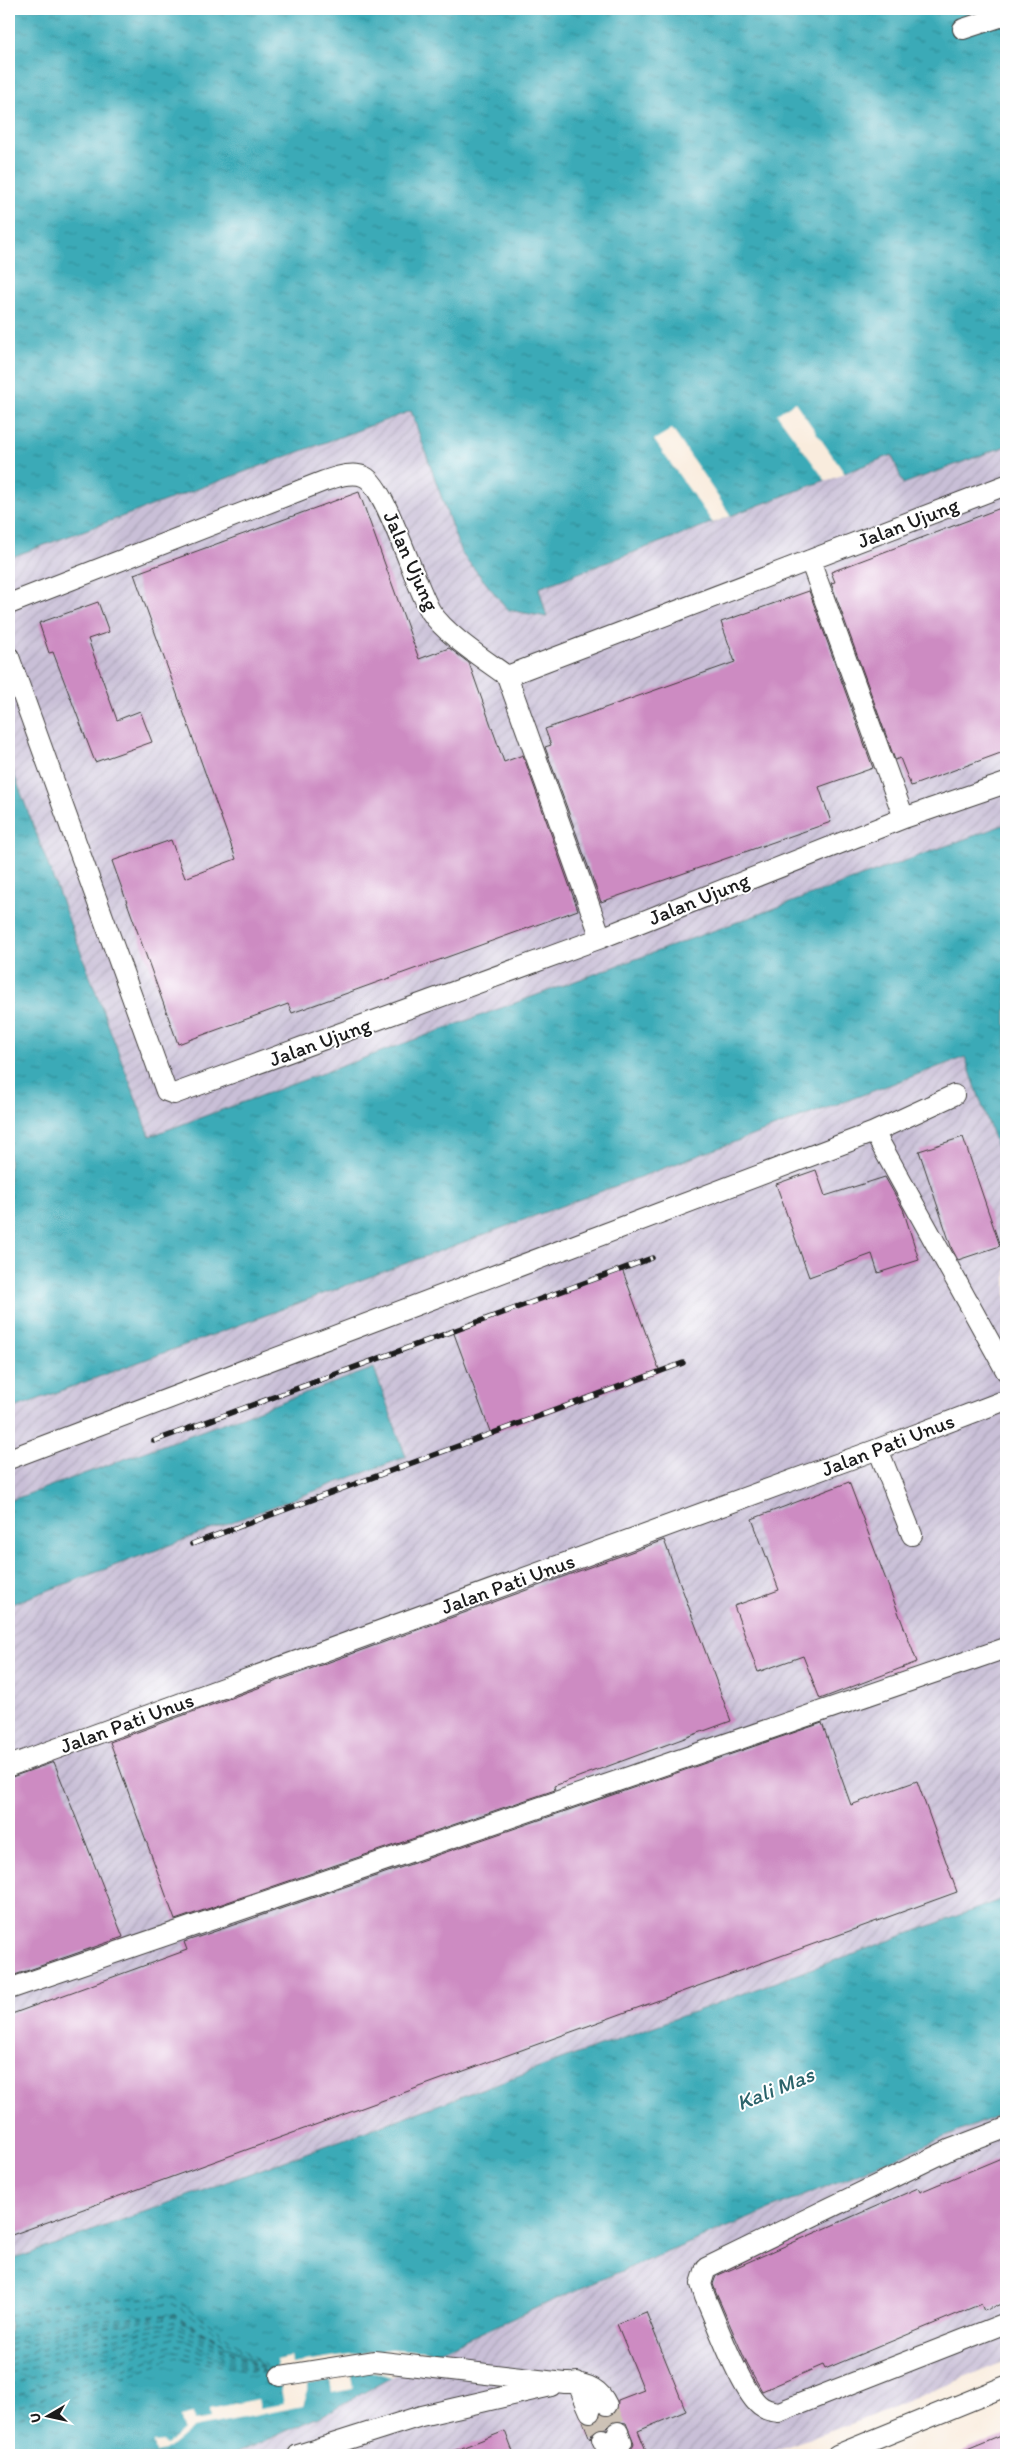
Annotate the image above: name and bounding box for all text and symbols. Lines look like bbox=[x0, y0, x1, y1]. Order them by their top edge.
street label: Jalan Ujung bbox=[854, 492, 962, 553]
street label: Jalan Ujung bbox=[378, 507, 445, 615]
street label: Jalan Ujung bbox=[645, 867, 753, 930]
street label: Jalan Ujung bbox=[266, 1012, 374, 1071]
street label: Jalan Pati Unus bbox=[818, 1408, 958, 1481]
street label: Jalan Pati Unus bbox=[438, 1548, 578, 1619]
street label: Jalan Pati Unus bbox=[57, 1687, 197, 1758]
water label: Kali Mas bbox=[732, 2060, 819, 2116]
north arrow bbox=[22, 2392, 72, 2442]
text: U bbox=[27, 2412, 45, 2424]

